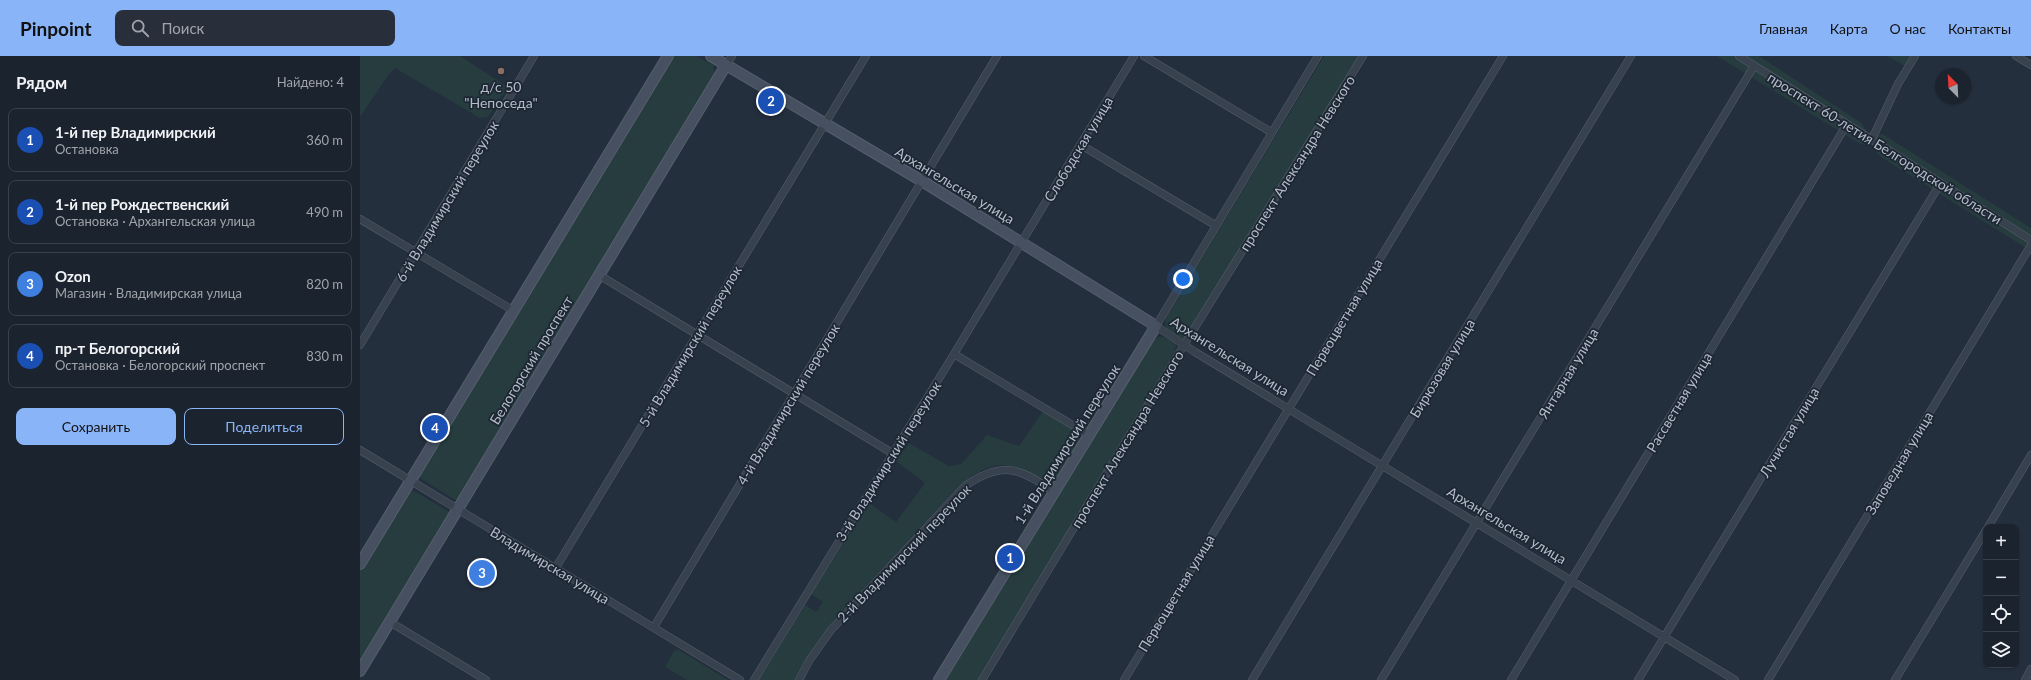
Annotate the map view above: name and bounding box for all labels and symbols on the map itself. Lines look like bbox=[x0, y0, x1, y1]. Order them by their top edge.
marker: д/с 50 "Непоседа" bbox=[496, 66, 506, 76]
street label: проспект 60-летия Белгородской области bbox=[1765, 68, 2005, 228]
north arrow bbox=[1935, 68, 1971, 104]
street label: проспект Александра Невского bbox=[1236, 72, 1358, 254]
place label: д/с 50 "Непоседа" bbox=[464, 78, 538, 111]
pin: 2 bbox=[758, 86, 784, 116]
street label: Слободская улица bbox=[1040, 93, 1116, 205]
street label: 6-й Владимирский переулок bbox=[392, 117, 502, 285]
street label: Архангельская улица bbox=[892, 143, 1018, 227]
street label: Первоцветная улица bbox=[1302, 255, 1386, 379]
street label: 5-й Владимирский переулок bbox=[635, 262, 745, 430]
your location bbox=[1173, 269, 1193, 289]
street label: Белогорский проспект bbox=[486, 293, 576, 427]
street label: Архангельская улица bbox=[1168, 313, 1292, 399]
street label: Бирюзовая улица bbox=[1406, 316, 1478, 420]
street label: 4-й Владимирский переулок bbox=[733, 320, 843, 488]
street label: Янтарная улица bbox=[1534, 325, 1602, 422]
street label: проспект Александра Невского bbox=[1067, 347, 1187, 531]
street label: Рассветная улица bbox=[1643, 349, 1715, 455]
street label: 1-й Владимирский переулок bbox=[1011, 360, 1124, 527]
street label: 3-й Владимирский переулок bbox=[832, 377, 945, 544]
street label: Лучистая улица bbox=[1755, 384, 1823, 481]
street label: Заповедная улица bbox=[1862, 408, 1936, 518]
pin: 4 bbox=[422, 413, 448, 443]
street label: 2-й Владимирский переулок bbox=[834, 480, 975, 626]
street label: Архангельская улица bbox=[1444, 483, 1570, 567]
street label: Владимирская улица bbox=[487, 523, 613, 607]
street label: Первоцветная улица bbox=[1134, 531, 1218, 655]
pin: 1 bbox=[997, 543, 1023, 573]
pin: 3 bbox=[469, 558, 495, 588]

